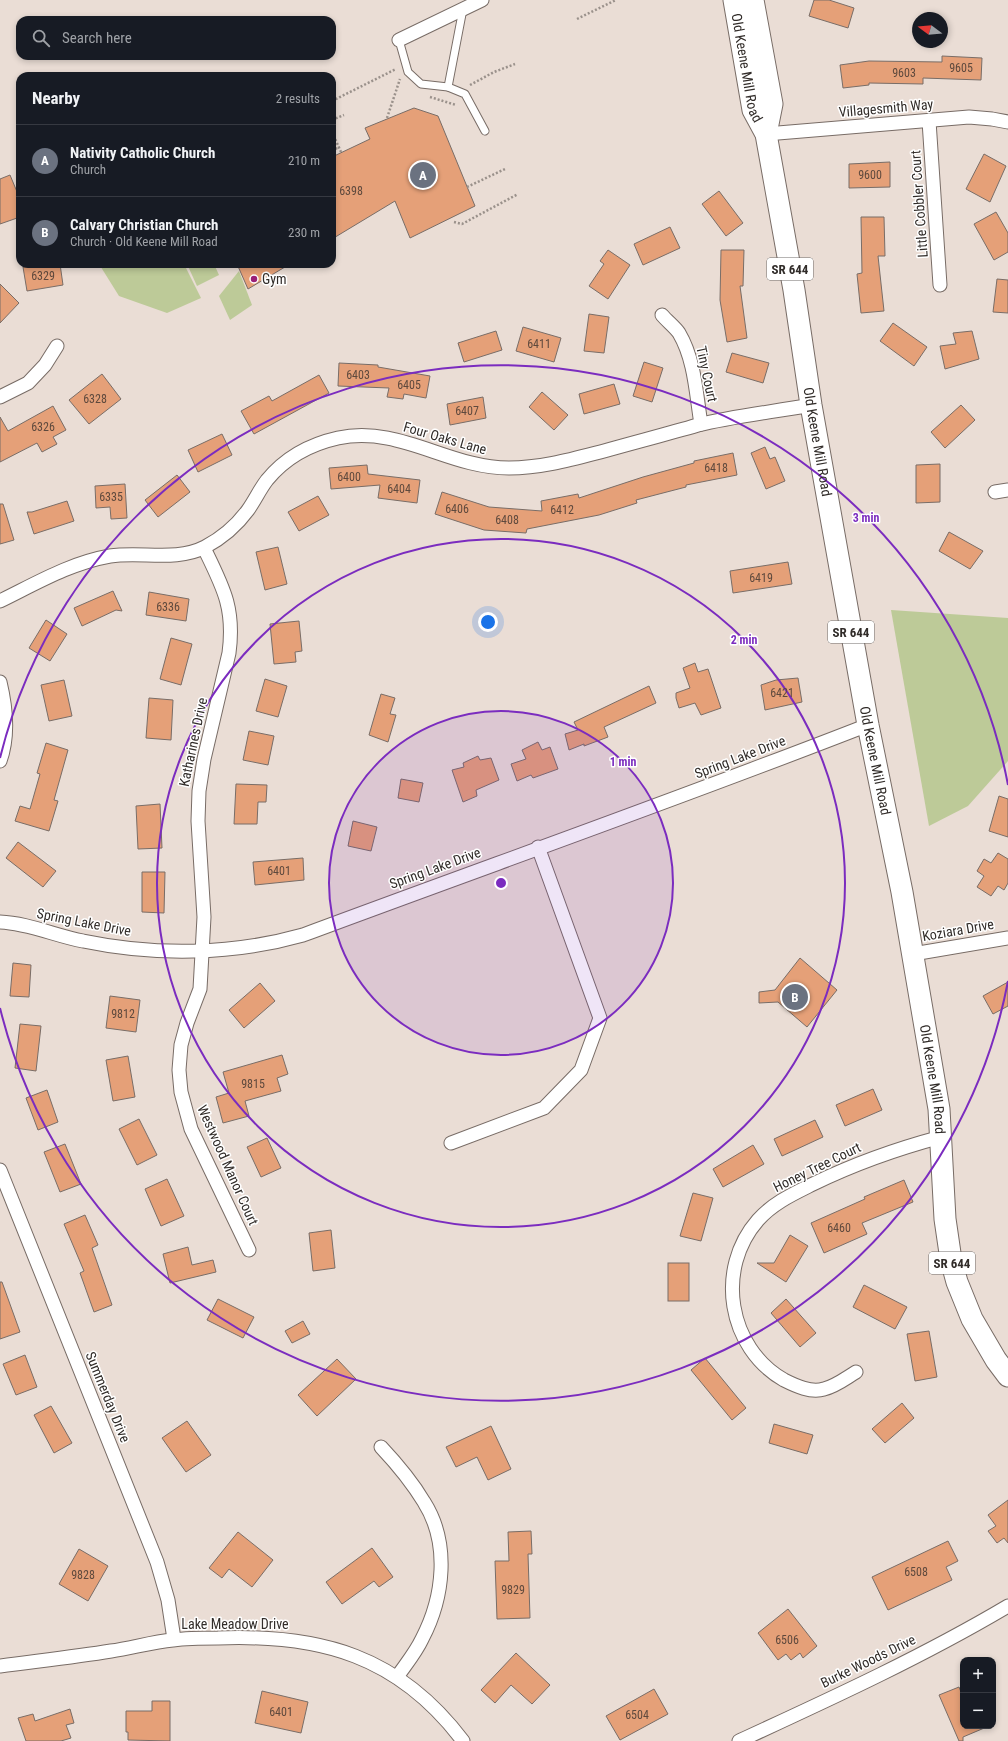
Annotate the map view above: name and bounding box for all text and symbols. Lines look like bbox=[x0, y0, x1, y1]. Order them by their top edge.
street label: Old Keene Mill Road bbox=[728, 12, 766, 125]
north arrow bbox=[912, 12, 948, 48]
search box bbox=[16, 16, 336, 60]
icon: search bbox=[30, 27, 52, 49]
text: Search here bbox=[62, 29, 132, 47]
house number: 9605 bbox=[949, 61, 973, 75]
house number: 9603 bbox=[892, 66, 916, 80]
text: Nearby bbox=[32, 88, 80, 108]
text: 2 results bbox=[276, 91, 320, 106]
street label: Villagesmith Way bbox=[838, 96, 934, 120]
text: Nativity Catholic Church bbox=[70, 144, 215, 162]
street label: Little Cobbler Court bbox=[907, 150, 931, 258]
text: A bbox=[41, 153, 49, 168]
text: 210 m bbox=[288, 153, 320, 168]
pin: A bbox=[410, 160, 436, 190]
text: Church bbox=[70, 162, 106, 177]
house number: 9600 bbox=[858, 168, 882, 182]
house number: 6398 bbox=[339, 184, 363, 198]
text: Calvary Christian Church bbox=[70, 216, 219, 234]
text: B bbox=[41, 225, 49, 240]
text: 230 m bbox=[288, 225, 320, 240]
text: Church · Old Keene Mill Road bbox=[70, 234, 218, 249]
road number: SR 644 bbox=[767, 258, 813, 280]
house number: 6329 bbox=[31, 269, 55, 283]
place label: Gym bbox=[262, 271, 287, 287]
marker: Gym bbox=[249, 274, 259, 284]
house number: 6411 bbox=[527, 337, 551, 351]
street label: Tiny Court bbox=[693, 345, 721, 403]
house number: 6403 bbox=[346, 368, 370, 382]
house number: 6405 bbox=[397, 378, 421, 392]
street label: Old Keene Mill Road bbox=[800, 386, 835, 498]
house number: 6328 bbox=[83, 392, 107, 406]
house number: 6407 bbox=[455, 404, 479, 418]
street label: Four Oaks Lane bbox=[402, 419, 489, 458]
house number: 6326 bbox=[31, 420, 55, 434]
house number: 6418 bbox=[704, 461, 728, 475]
house number: 6400 bbox=[337, 470, 361, 484]
house number: 6404 bbox=[387, 482, 411, 496]
house number: 6335 bbox=[99, 490, 123, 504]
house number: 6406 bbox=[445, 502, 469, 516]
house number: 6412 bbox=[550, 503, 574, 517]
text: 3 min bbox=[853, 511, 879, 525]
house number: 6408 bbox=[495, 513, 519, 527]
house number: 6419 bbox=[749, 571, 773, 585]
house number: 6336 bbox=[156, 600, 180, 614]
your location bbox=[478, 612, 498, 632]
road number: SR 644 bbox=[828, 621, 874, 643]
text: 2 min bbox=[731, 633, 757, 647]
house number: 6421 bbox=[770, 686, 794, 700]
street label: Katharines Drive bbox=[176, 696, 210, 788]
street label: Old Keene Mill Road bbox=[857, 705, 894, 816]
street label: Spring Lake Drive bbox=[692, 732, 788, 782]
text: 1 min bbox=[610, 755, 636, 769]
street label: Spring Lake Drive bbox=[387, 844, 483, 892]
house number: 6401 bbox=[267, 864, 291, 878]
centre of rings bbox=[494, 876, 508, 890]
street label: Spring Lake Drive bbox=[35, 905, 133, 939]
street label: Koziara Drive bbox=[921, 916, 995, 944]
pin: B bbox=[782, 982, 808, 1012]
house number: 9812 bbox=[111, 1007, 135, 1021]
street label: Old Keene Mill Road bbox=[917, 1023, 948, 1134]
house number: 9815 bbox=[241, 1077, 265, 1091]
street label: Westwood Manor Court bbox=[194, 1102, 262, 1228]
street label: Honey Tree Court bbox=[771, 1139, 863, 1195]
house number: 6460 bbox=[827, 1221, 851, 1235]
road number: SR 644 bbox=[929, 1252, 975, 1274]
street label: Summerday Drive bbox=[83, 1349, 134, 1445]
house number: 6508 bbox=[904, 1565, 928, 1579]
house number: 9828 bbox=[71, 1568, 95, 1582]
house number: 9829 bbox=[501, 1583, 525, 1597]
street label: Lake Meadow Drive bbox=[181, 1616, 289, 1632]
street label: Burke Woods Drive bbox=[818, 1631, 918, 1691]
house number: 6506 bbox=[775, 1633, 799, 1647]
map controls bbox=[960, 1657, 996, 1729]
button: + bbox=[960, 1657, 996, 1693]
button: − bbox=[960, 1693, 996, 1729]
house number: 6401 bbox=[269, 1705, 293, 1719]
house number: 6504 bbox=[625, 1708, 649, 1722]

